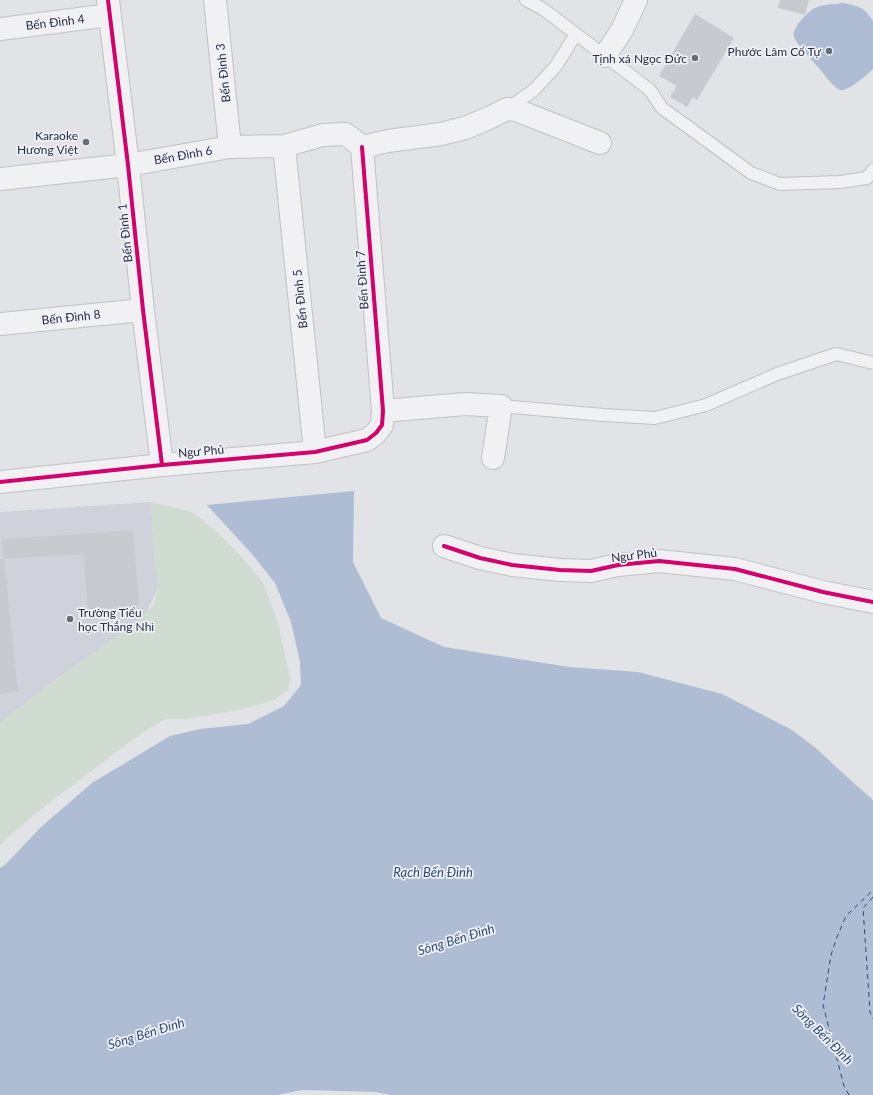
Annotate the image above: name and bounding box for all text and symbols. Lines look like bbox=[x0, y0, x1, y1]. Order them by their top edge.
street label: Bến Đình 4 bbox=[25, 11, 85, 33]
street label: Bến Đình 3 bbox=[212, 43, 234, 103]
place label: Phước Lâm Cổ Tự bbox=[728, 44, 821, 59]
marker: Phước Lâm Cổ Tự bbox=[824, 46, 834, 56]
place label: Tịnh xá Ngọc Đức bbox=[592, 51, 687, 66]
marker: Tịnh xá Ngọc Đức bbox=[690, 53, 700, 63]
place label: Karaoke Hương Việt bbox=[17, 128, 79, 157]
marker: Karaoke Hương Việt bbox=[81, 137, 91, 147]
street label: Bến Đình 6 bbox=[153, 142, 213, 168]
street label: Bến Đình 1 bbox=[114, 203, 136, 263]
street label: Bến Đình 7 bbox=[352, 250, 372, 310]
street label: Bến Đình 5 bbox=[289, 269, 311, 329]
street label: Bến Đình 8 bbox=[41, 306, 101, 328]
street label: Ngư Phủ bbox=[177, 442, 225, 460]
street label: Ngư Phủ bbox=[610, 545, 658, 565]
place label: Trường Tiểu học Thắng Nhì bbox=[78, 605, 154, 634]
marker: Trường Tiểu học Thắng Nhì bbox=[65, 614, 75, 624]
water label: Rạch Bến Đình bbox=[393, 864, 473, 880]
water label: Sông Bến Đình bbox=[416, 920, 496, 958]
water label: Sông Bến Đình bbox=[789, 1000, 857, 1068]
water label: Sông Bến Đình bbox=[106, 1014, 186, 1052]

